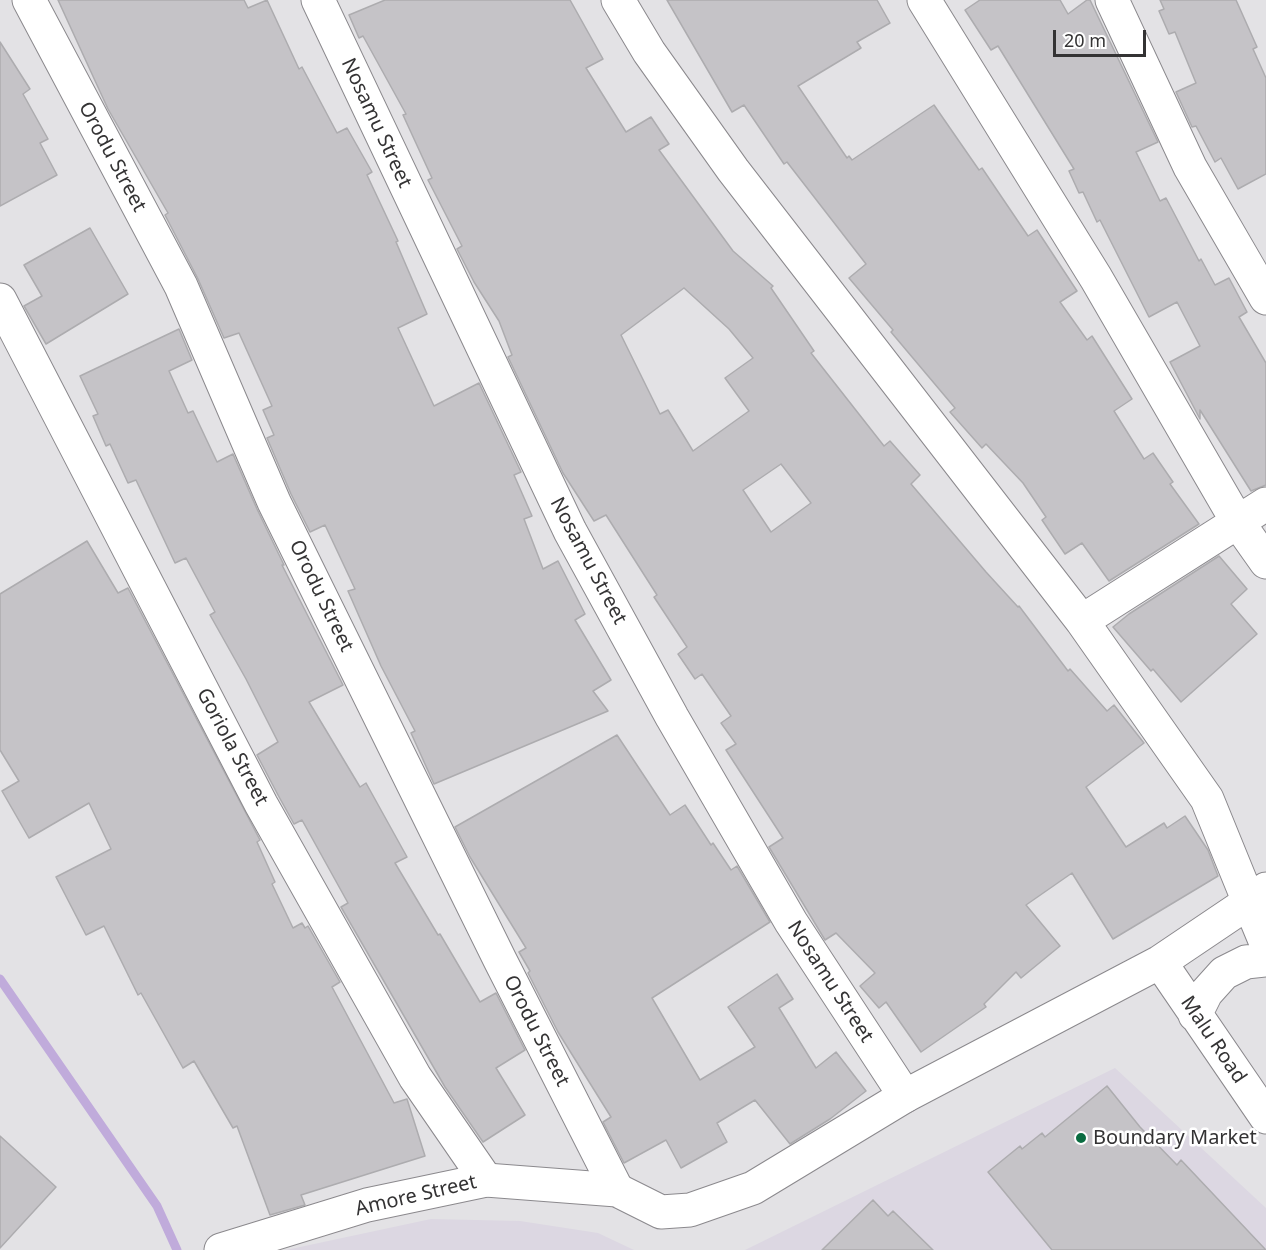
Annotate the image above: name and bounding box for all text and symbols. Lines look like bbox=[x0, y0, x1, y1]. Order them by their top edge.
scale bar bbox=[1056, 18, 1149, 56]
text: 20 m bbox=[1064, 28, 1106, 52]
street label: Nosamu Street bbox=[335, 54, 417, 192]
street label: Orodu Street bbox=[73, 98, 151, 216]
street label: Nosamu Street bbox=[544, 493, 632, 629]
street label: Orodu Street bbox=[284, 536, 358, 656]
street label: Goriola Street bbox=[191, 684, 273, 810]
street label: Nosamu Street bbox=[782, 917, 878, 1047]
street label: Orodu Street bbox=[498, 972, 574, 1090]
street label: Malu Road bbox=[1175, 992, 1251, 1088]
place label: Boundary Market bbox=[1093, 1126, 1257, 1150]
marker: Boundary Market bbox=[1074, 1131, 1088, 1145]
street label: Amore Street bbox=[353, 1170, 479, 1222]

